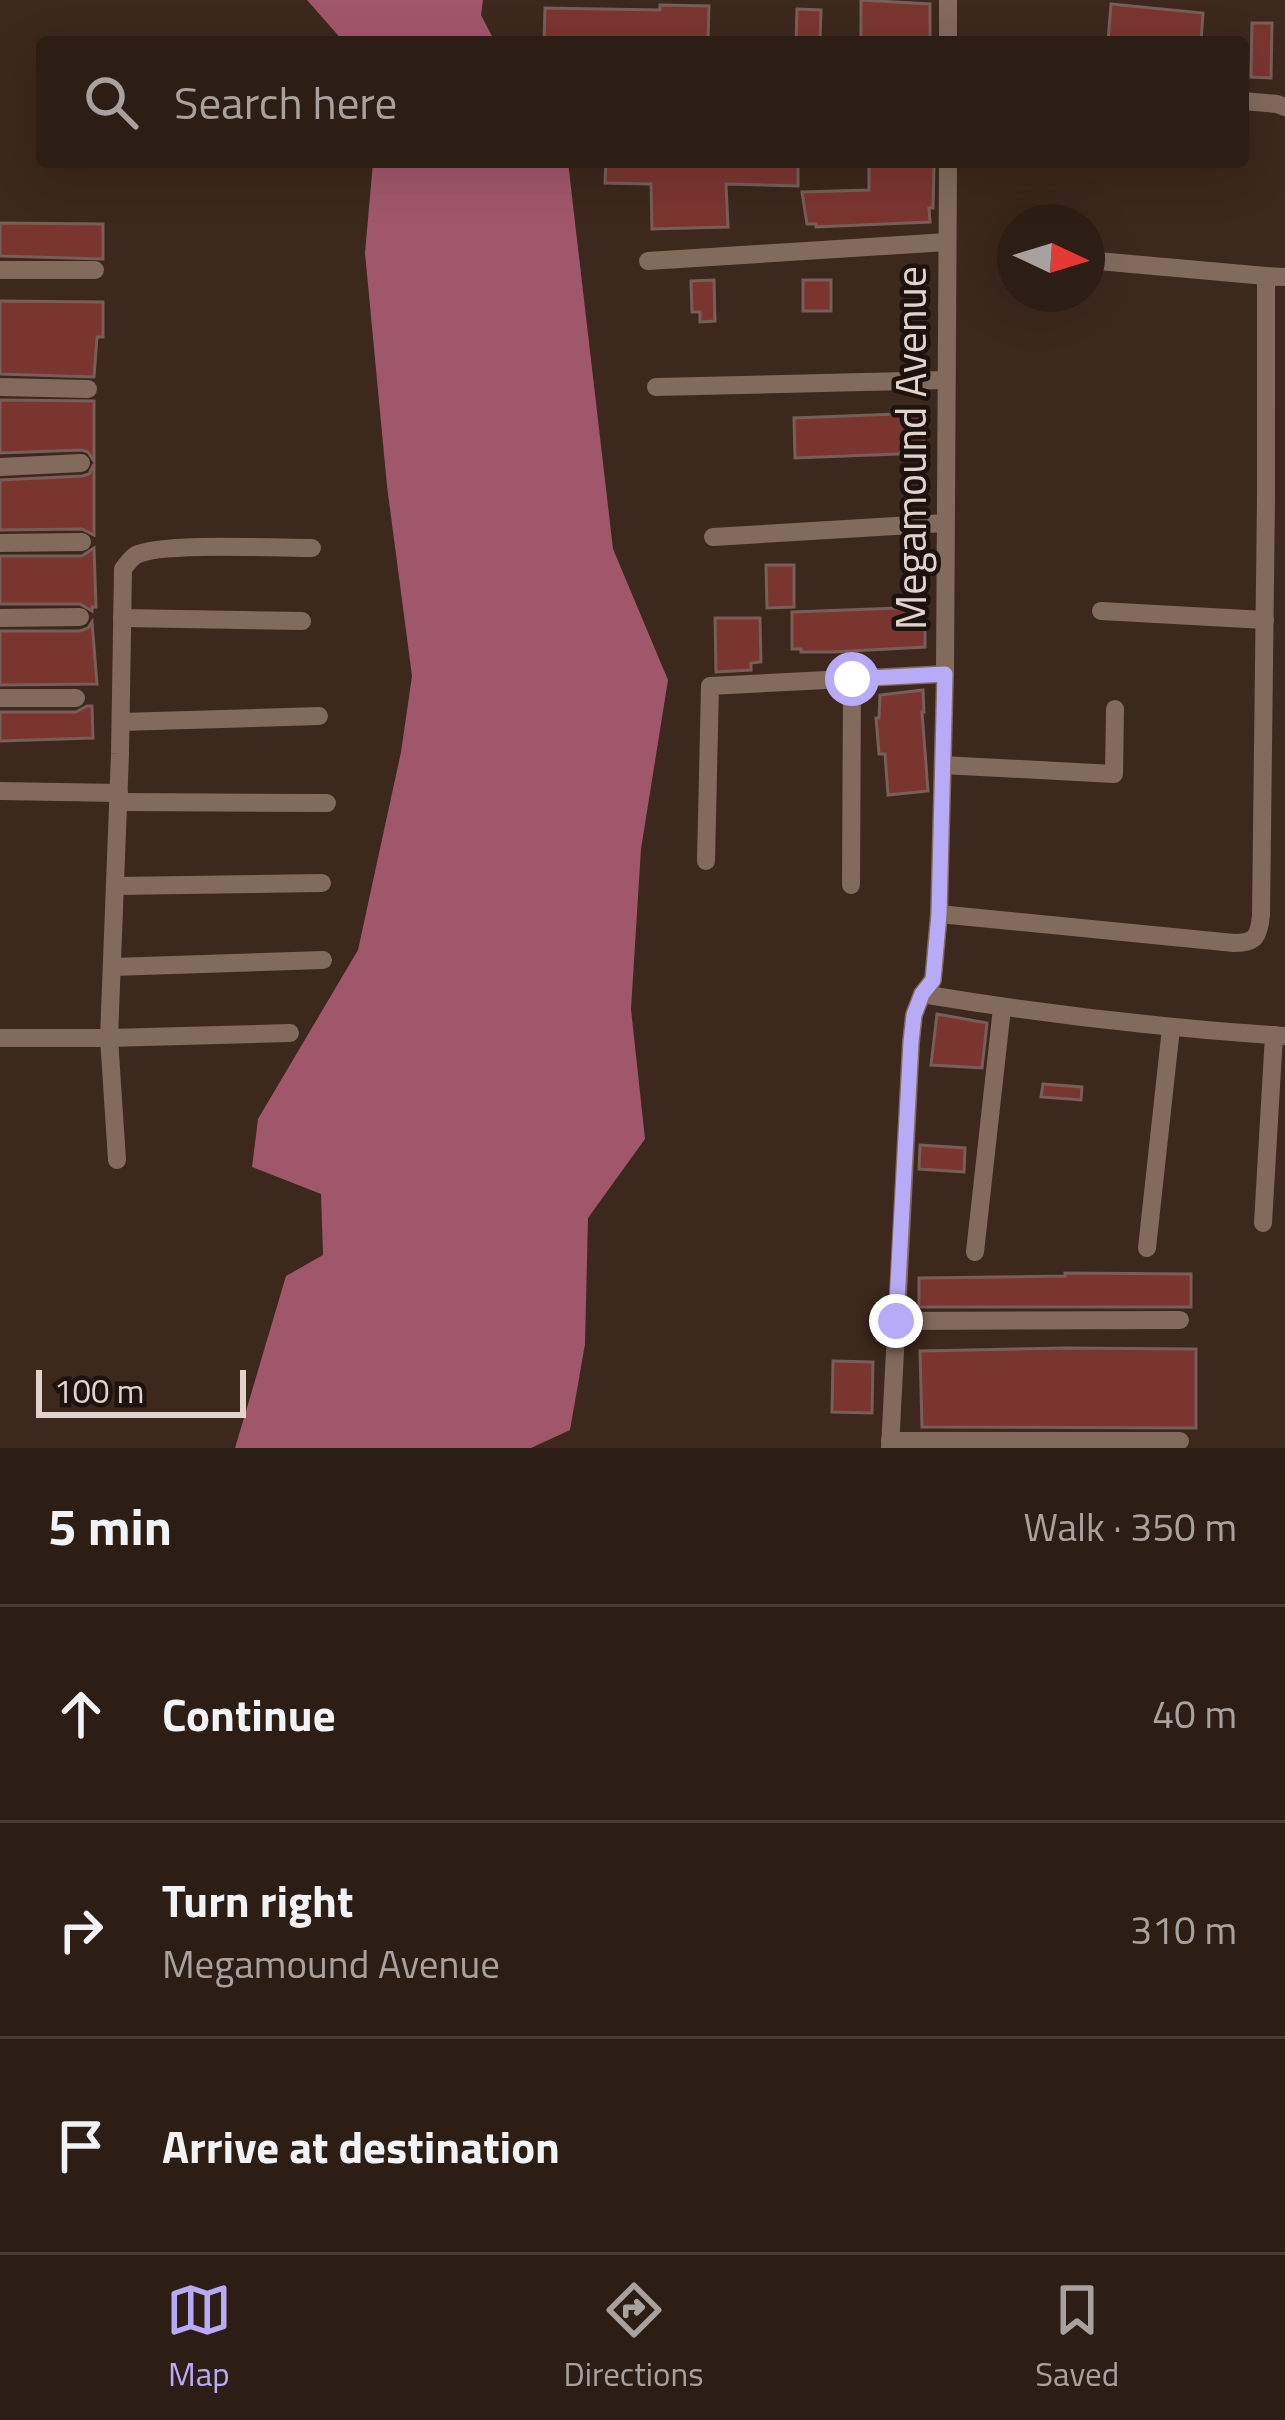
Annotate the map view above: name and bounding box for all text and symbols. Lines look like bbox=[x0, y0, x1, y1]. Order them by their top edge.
search box bbox=[36, 36, 1249, 168]
text: Search here bbox=[174, 68, 397, 136]
icon: search bbox=[78, 69, 144, 135]
north arrow bbox=[997, 204, 1105, 312]
street label: Megamound Avenue bbox=[878, 266, 942, 630]
route start bbox=[825, 652, 879, 706]
route end bbox=[869, 1294, 923, 1348]
scale bar bbox=[36, 1364, 246, 1417]
text: 100 m bbox=[54, 1366, 144, 1416]
text: 5 min bbox=[48, 1487, 172, 1565]
text: Walk · 350 m bbox=[1023, 1497, 1237, 1556]
text: Continue bbox=[162, 1680, 336, 1748]
icon: ahead bbox=[48, 1681, 114, 1747]
text: 40 m bbox=[1152, 1684, 1237, 1743]
text: Turn right bbox=[162, 1866, 353, 1934]
icon: right bbox=[48, 1897, 114, 1963]
text: 310 m bbox=[1130, 1900, 1237, 1959]
text: Megamound Avenue bbox=[162, 1934, 500, 1993]
text: Arrive at destination bbox=[162, 2112, 560, 2180]
icon: arrive bbox=[48, 2113, 114, 2179]
tab: Map bbox=[166, 2277, 232, 2399]
tab: Directions bbox=[564, 2277, 703, 2399]
tab: Saved bbox=[1035, 2277, 1119, 2399]

